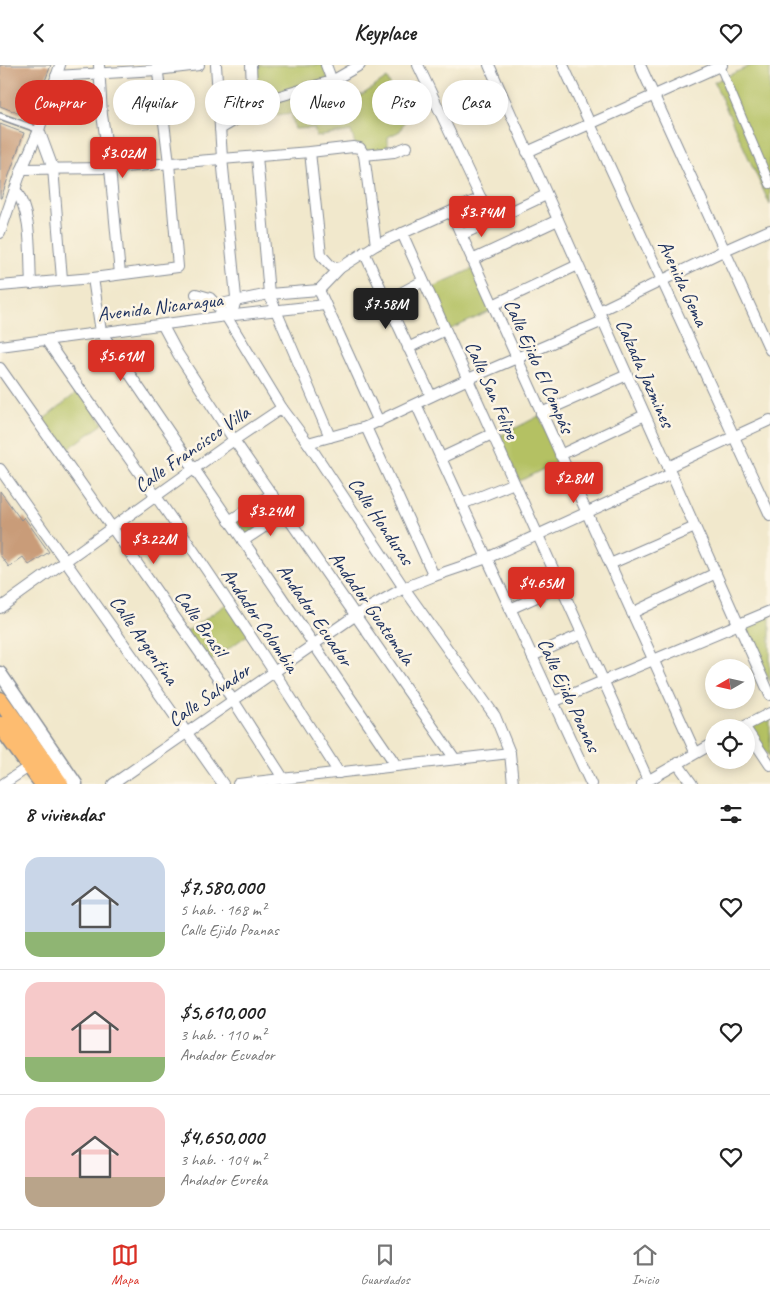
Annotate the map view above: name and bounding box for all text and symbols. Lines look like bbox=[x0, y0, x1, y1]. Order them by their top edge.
icon: back bbox=[25, 19, 53, 47]
text: Keyplace bbox=[354, 19, 416, 47]
icon: heart bbox=[717, 19, 745, 47]
chip: Comprar bbox=[15, 80, 103, 125]
chip: Alquilar bbox=[113, 80, 195, 125]
chip: Filtros bbox=[205, 80, 280, 125]
chip: Nuevo bbox=[290, 80, 362, 125]
chip: Piso bbox=[372, 80, 432, 125]
chip: Casa bbox=[442, 80, 508, 125]
pin: $3.02M bbox=[82, 137, 164, 179]
text: $3.02M bbox=[101, 143, 145, 163]
pin: $3.74M bbox=[441, 195, 523, 238]
text: $3.74M bbox=[460, 202, 504, 222]
street label: Avenida Gema bbox=[652, 236, 715, 332]
street label: Avenida Nicaragua bbox=[96, 287, 226, 327]
pin: $7.58M bbox=[345, 287, 427, 330]
text: $7.58M bbox=[364, 294, 408, 314]
street label: Calle Ejido El Compás bbox=[498, 295, 581, 439]
street label: Calzada Jazmines bbox=[610, 315, 681, 433]
street label: Calle San Felipe bbox=[459, 337, 525, 444]
pin: $5.61M bbox=[80, 339, 162, 382]
text: $5.61M bbox=[99, 346, 143, 366]
street label: Calle Francisco Villa bbox=[129, 399, 256, 498]
pin: $2.8M bbox=[539, 461, 609, 504]
text: $2.8M bbox=[556, 468, 592, 488]
street label: Calle Honduras bbox=[342, 472, 421, 572]
pin: $3.24M bbox=[230, 495, 312, 537]
text: $3.24M bbox=[249, 501, 293, 521]
pin: $3.22M bbox=[113, 523, 195, 565]
text: $3.22M bbox=[132, 529, 176, 549]
street label: Andador Guatemala bbox=[324, 546, 421, 671]
street label: Andador Ecuador bbox=[272, 559, 359, 673]
street label: Andador Colombia bbox=[216, 563, 305, 679]
pin: $4.65M bbox=[500, 567, 582, 609]
text: $4.65M bbox=[519, 573, 563, 593]
street label: Calle Brasil bbox=[169, 585, 235, 664]
street label: Calle Argentina bbox=[104, 590, 185, 691]
street label: Calle Ejido Poanas bbox=[532, 634, 607, 758]
street label: Calle Salvador bbox=[163, 657, 256, 732]
north arrow bbox=[705, 659, 755, 709]
map controls bbox=[705, 659, 755, 769]
button: locate bbox=[705, 719, 755, 769]
icon: filters bbox=[717, 800, 745, 828]
text: 8 viviendas bbox=[25, 801, 104, 827]
text: $7,580,000 bbox=[180, 874, 264, 900]
icon: home bbox=[65, 877, 125, 937]
icon: heart bbox=[717, 893, 745, 921]
text: 5 hab. · 168 m² bbox=[180, 900, 266, 920]
text: Calle Ejido Poanas bbox=[180, 920, 278, 940]
text: $5,610,000 bbox=[180, 999, 264, 1025]
icon: home bbox=[65, 1002, 125, 1062]
icon: heart bbox=[717, 1018, 745, 1046]
text: 3 hab. · 110 m² bbox=[180, 1025, 266, 1045]
text: Andador Ecuador bbox=[180, 1045, 275, 1065]
text: $4,650,000 bbox=[180, 1124, 264, 1150]
icon: home bbox=[65, 1127, 125, 1187]
icon: heart bbox=[717, 1143, 745, 1171]
text: 3 hab. · 104 m² bbox=[180, 1150, 266, 1170]
text: Andador Eureka bbox=[180, 1170, 268, 1190]
tab: Mapa bbox=[111, 1241, 139, 1288]
tab: Guardados bbox=[360, 1241, 410, 1288]
tab: Inicio bbox=[631, 1241, 659, 1288]

